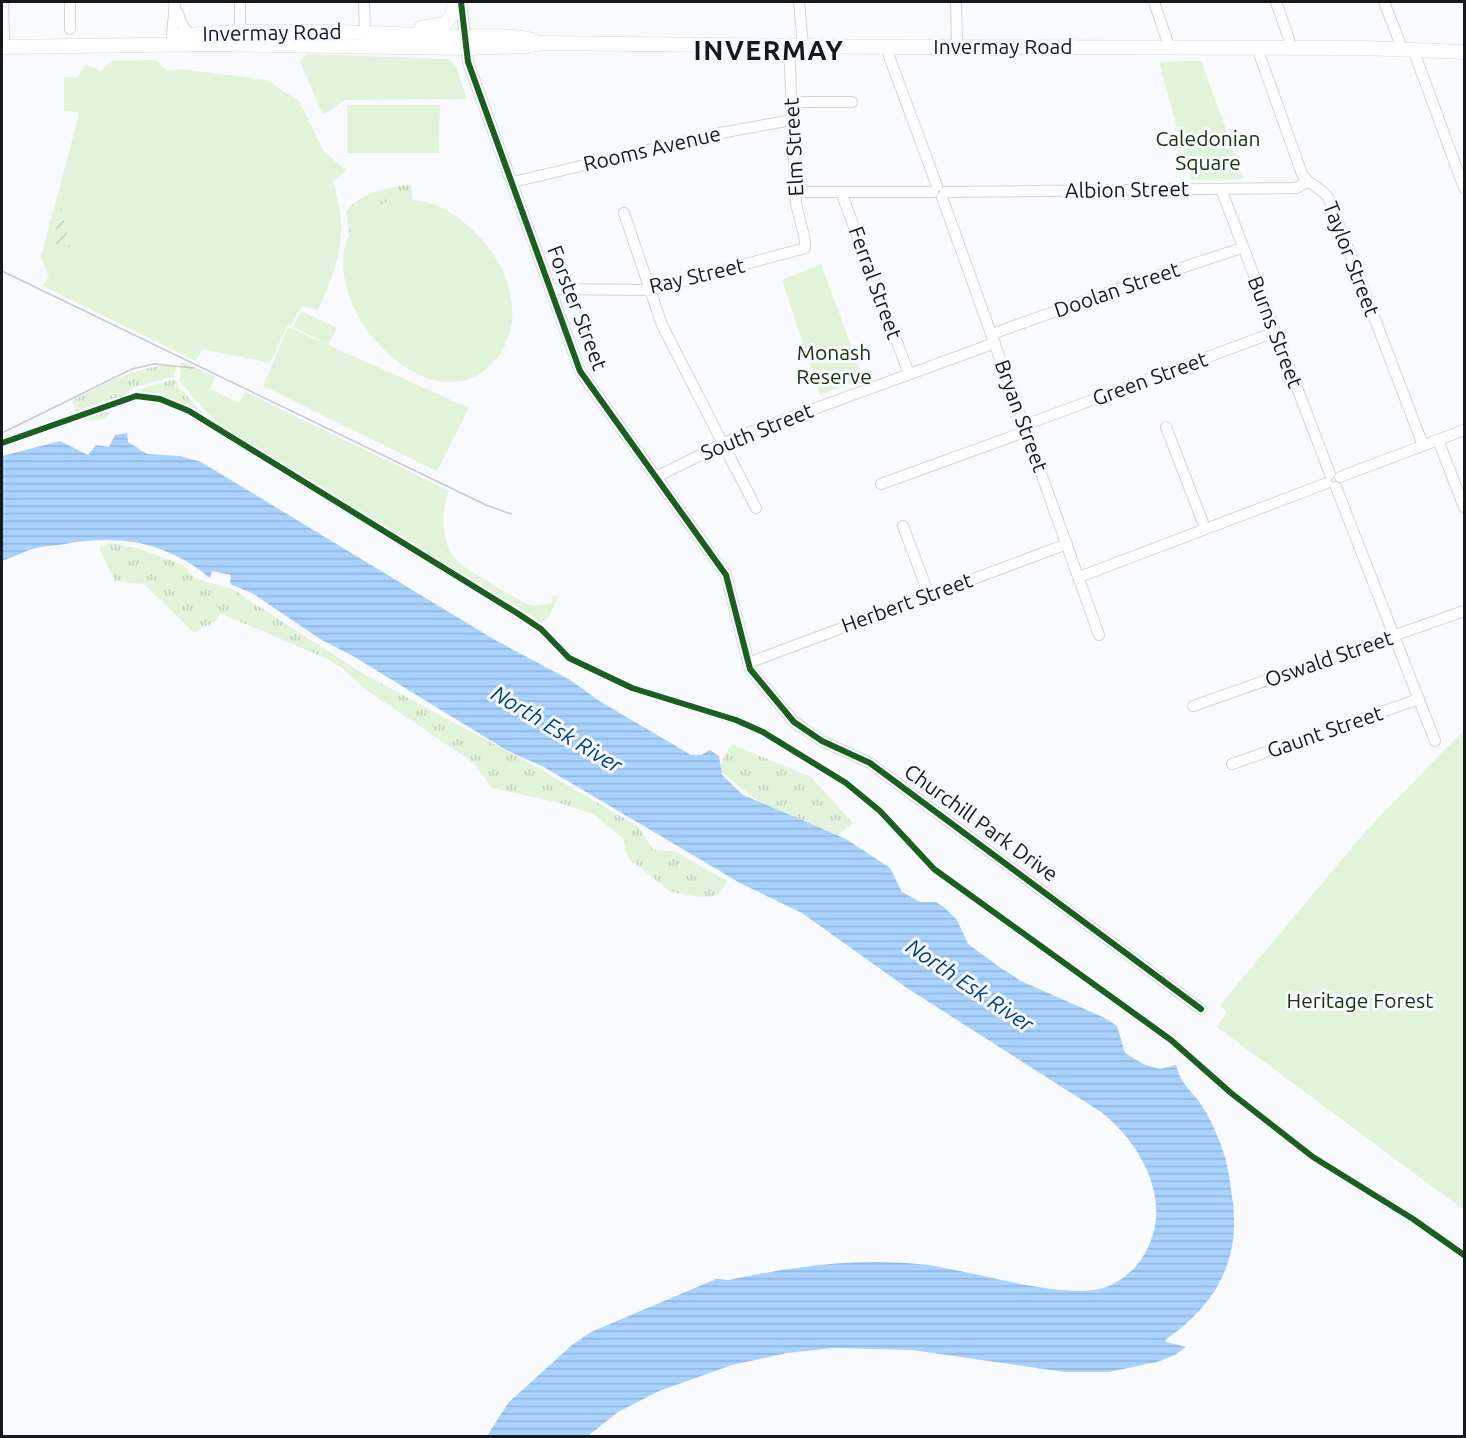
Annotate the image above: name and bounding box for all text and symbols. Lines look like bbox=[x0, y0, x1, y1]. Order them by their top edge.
street label: Invermay Road bbox=[202, 19, 342, 45]
street label: Invermay Road bbox=[933, 34, 1073, 58]
district label: INVERMAY bbox=[694, 35, 844, 65]
street label: Elm Street bbox=[778, 97, 808, 197]
street label: Rooms Avenue bbox=[581, 121, 723, 176]
park label: Caledonian Square bbox=[1155, 126, 1261, 174]
street label: Albion Street bbox=[1065, 176, 1189, 202]
street label: Taylor Street bbox=[1319, 198, 1385, 319]
street label: Ferral Street bbox=[844, 223, 907, 342]
street label: Forster Street bbox=[543, 242, 613, 373]
street label: Ray Street bbox=[647, 252, 747, 298]
street label: Doolan Street bbox=[1051, 256, 1183, 322]
street label: Burns Street bbox=[1244, 272, 1308, 391]
park label: Monash Reserve bbox=[796, 340, 872, 388]
street label: Green Street bbox=[1089, 346, 1210, 410]
street label: Bryan Street bbox=[990, 356, 1053, 475]
street label: South Street bbox=[697, 398, 816, 464]
street label: Herbert Street bbox=[838, 567, 975, 637]
street label: Oswald Street bbox=[1262, 625, 1396, 691]
water label: North Esk River bbox=[487, 680, 628, 778]
street label: Gaunt Street bbox=[1264, 700, 1386, 762]
street label: Churchill Park Drive bbox=[900, 759, 1063, 886]
water label: North Esk River bbox=[902, 933, 1039, 1037]
park label: Heritage Forest bbox=[1287, 988, 1433, 1012]

